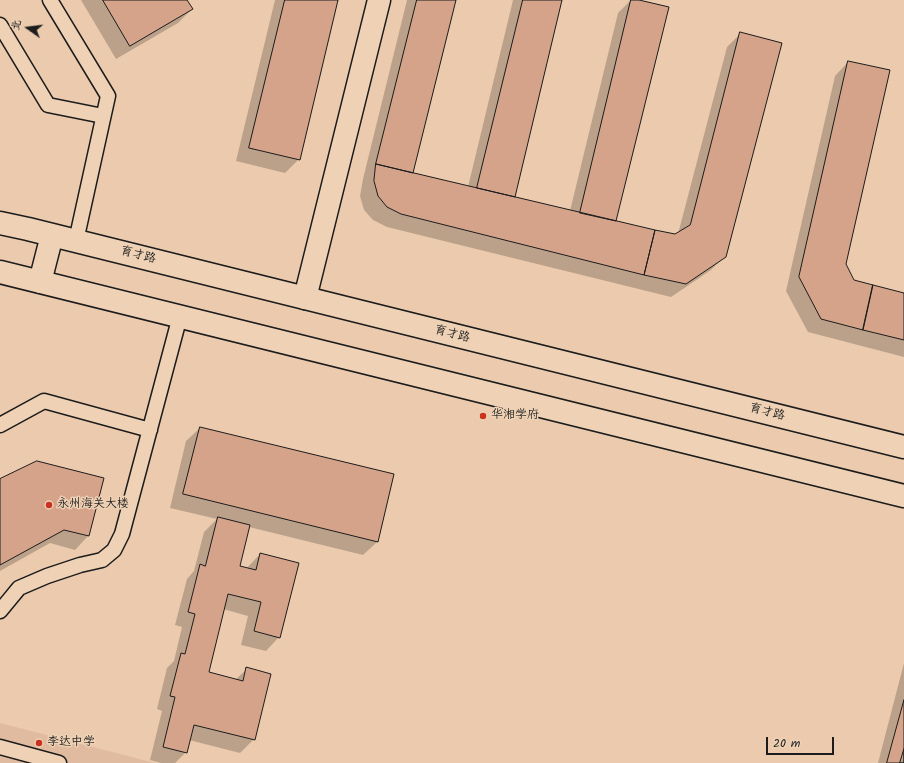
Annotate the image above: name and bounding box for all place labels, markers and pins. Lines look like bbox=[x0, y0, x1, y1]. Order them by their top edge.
place label: 华湘学府 bbox=[491, 409, 539, 423]
marker: 华湘学府 bbox=[478, 411, 488, 421]
place label: 永州海关大楼 bbox=[57, 498, 129, 512]
marker: 永州海关大楼 bbox=[44, 500, 54, 510]
place label: 李达中学 bbox=[47, 736, 95, 750]
marker: 李达中学 bbox=[34, 738, 44, 748]

